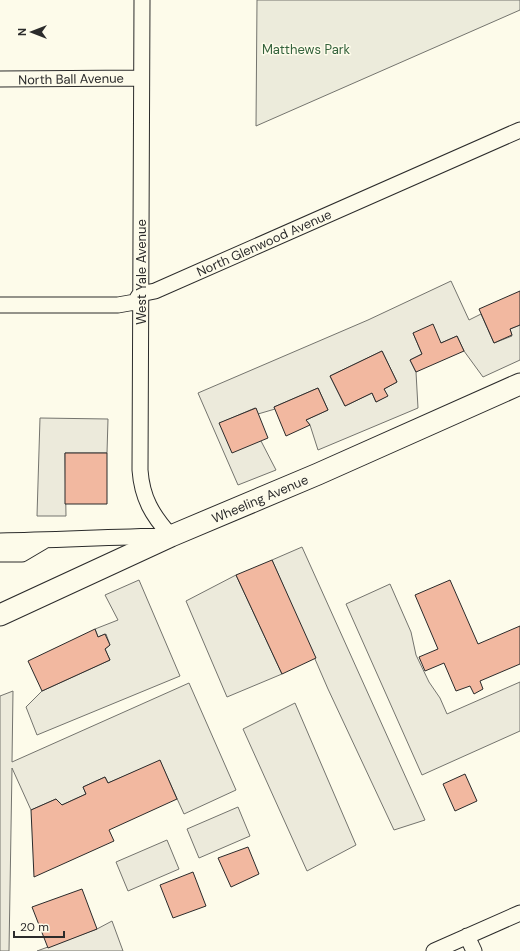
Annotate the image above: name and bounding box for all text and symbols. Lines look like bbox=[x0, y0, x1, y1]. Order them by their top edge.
north arrow bbox=[12, 12, 52, 52]
text: N bbox=[15, 28, 29, 36]
park label: Matthews Park bbox=[262, 41, 351, 58]
street label: North Ball Avenue bbox=[18, 70, 124, 88]
street label: North Glenwood Avenue bbox=[194, 206, 334, 280]
street label: West Yale Avenue bbox=[133, 219, 150, 325]
street label: Wheeling Avenue bbox=[209, 471, 311, 527]
scale bar bbox=[14, 913, 64, 939]
text: 20 m bbox=[20, 919, 49, 935]

